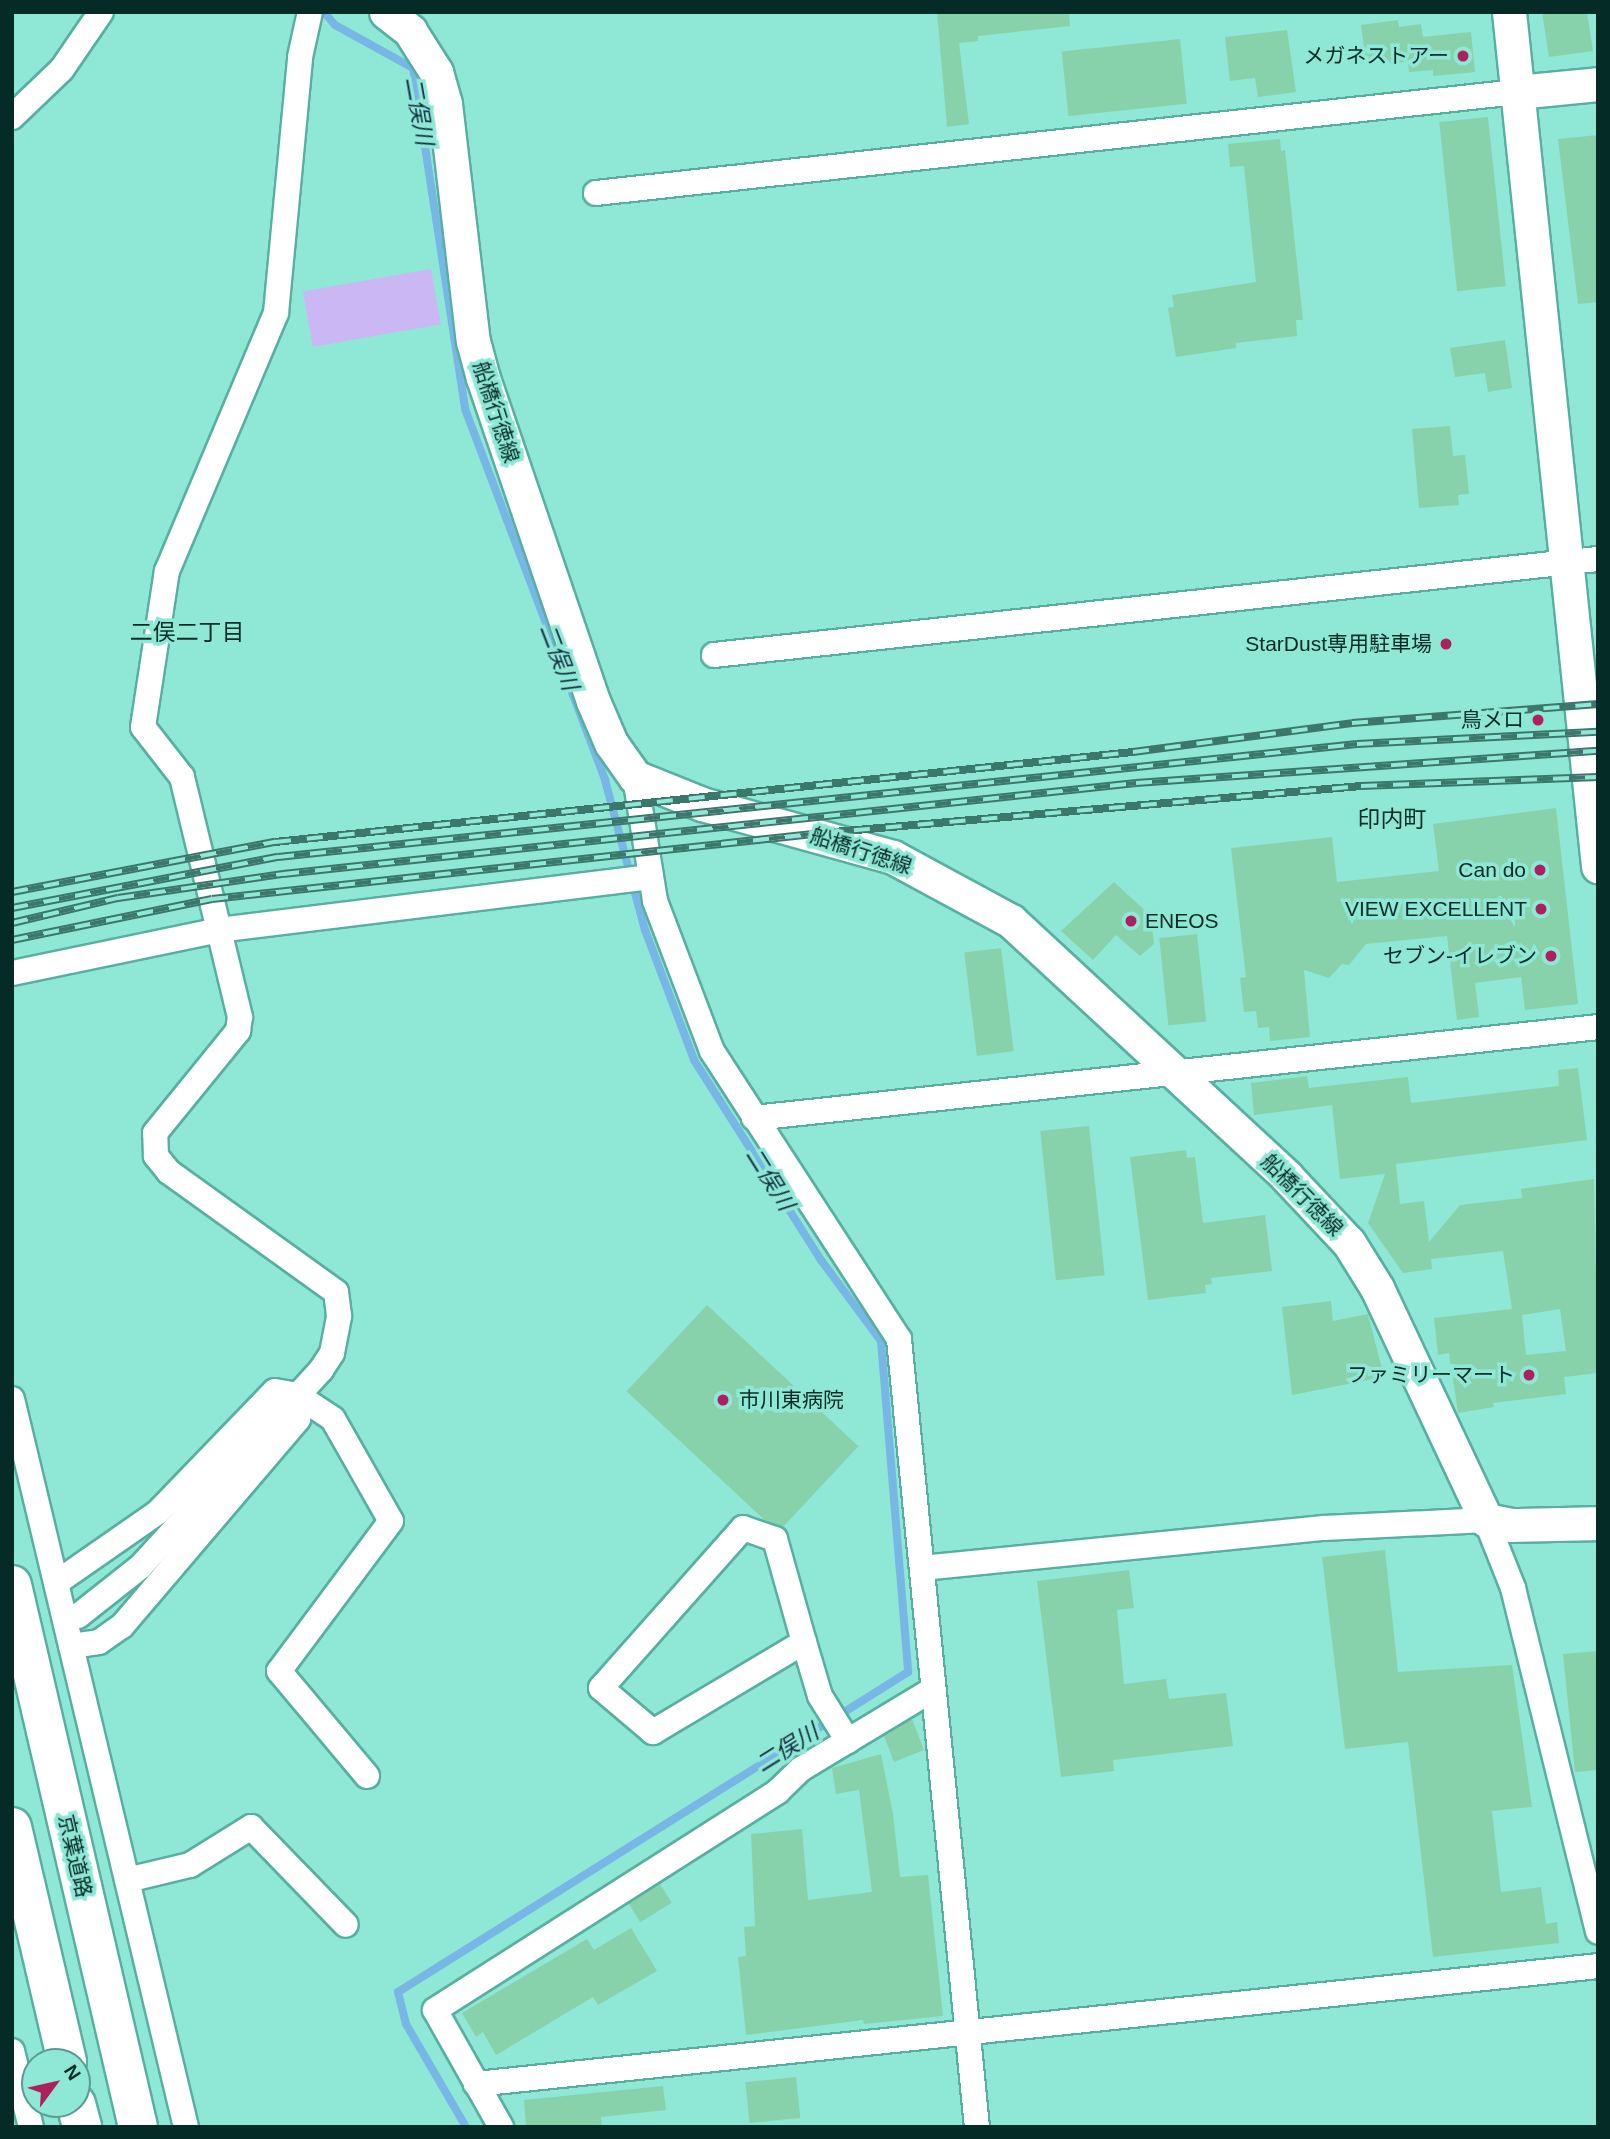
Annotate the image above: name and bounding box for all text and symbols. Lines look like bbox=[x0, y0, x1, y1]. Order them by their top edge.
place label: メガネストアー bbox=[1303, 43, 1449, 69]
marker: メガネストアー bbox=[1455, 48, 1471, 64]
water label: 二俣川 bbox=[399, 75, 439, 147]
street label: 船橋行徳線 bbox=[468, 358, 524, 466]
district label: 二俣二丁目 bbox=[130, 618, 244, 646]
water label: 二俣川 bbox=[534, 620, 584, 694]
place label: StarDust専用駐車場 bbox=[1245, 631, 1432, 657]
marker: StarDust専用駐車場 bbox=[1438, 636, 1454, 652]
place label: 鳥メロ bbox=[1461, 707, 1524, 733]
marker: 鳥メロ bbox=[1530, 712, 1546, 728]
district label: 印内町 bbox=[1358, 805, 1426, 833]
street label: 船橋行徳線 bbox=[807, 823, 915, 879]
place label: Can do bbox=[1458, 857, 1526, 883]
marker: Can do bbox=[1532, 862, 1548, 878]
place label: VIEW EXCELLENT bbox=[1345, 896, 1527, 922]
marker: VIEW EXCELLENT bbox=[1533, 901, 1549, 917]
place label: ENEOS bbox=[1145, 908, 1219, 934]
marker: ENEOS bbox=[1123, 913, 1139, 929]
place label: セブン-イレブン bbox=[1383, 943, 1537, 969]
marker: セブン-イレブン bbox=[1543, 948, 1559, 964]
water label: 二俣川 bbox=[740, 1142, 800, 1216]
street label: 船橋行徳線 bbox=[1256, 1149, 1348, 1241]
place label: ファミリーマート bbox=[1347, 1362, 1515, 1388]
marker: ファミリーマート bbox=[1521, 1367, 1537, 1383]
place label: 市川東病院 bbox=[739, 1387, 844, 1413]
marker: 市川東病院 bbox=[713, 1390, 733, 1410]
water label: 二俣川 bbox=[750, 1718, 824, 1778]
street label: 京葉道路 bbox=[53, 1812, 97, 1900]
north arrow bbox=[21, 2048, 91, 2118]
text: N bbox=[60, 2061, 85, 2084]

